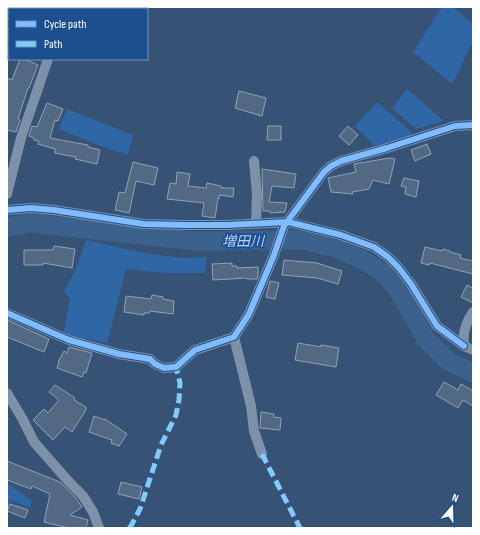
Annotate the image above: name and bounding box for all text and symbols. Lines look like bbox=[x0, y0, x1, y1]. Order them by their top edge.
legend bbox=[8, 8, 148, 60]
text: Cycle path bbox=[44, 17, 86, 32]
text: Path bbox=[44, 37, 62, 52]
water label: 増田川 bbox=[222, 233, 266, 250]
north arrow bbox=[432, 487, 472, 527]
text: N bbox=[450, 491, 460, 505]

